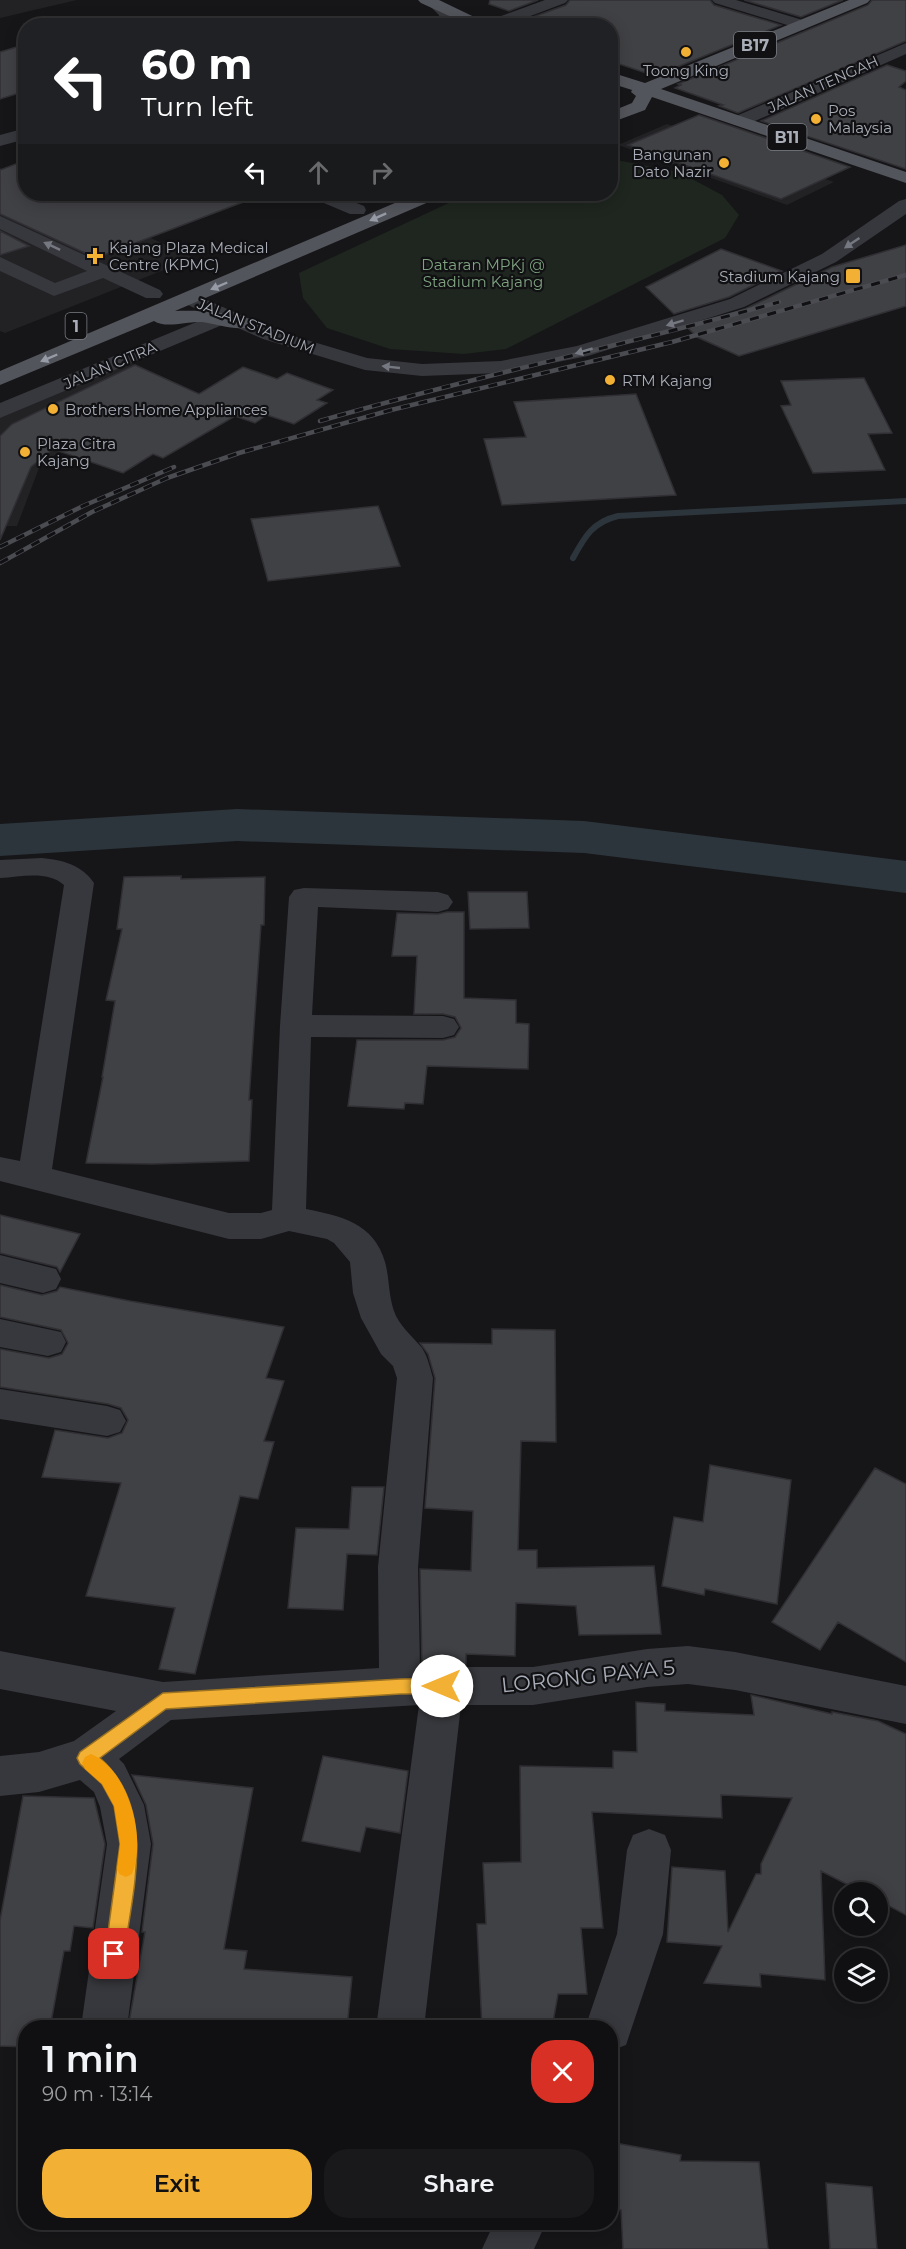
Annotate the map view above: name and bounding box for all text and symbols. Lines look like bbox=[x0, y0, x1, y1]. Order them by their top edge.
road number: B17 bbox=[734, 32, 776, 58]
text: 60 m bbox=[141, 38, 252, 90]
icon: left bbox=[42, 42, 120, 120]
marker: Toong King bbox=[679, 45, 693, 59]
street label: JALAN TENGAH bbox=[764, 51, 881, 117]
place label: Toong King bbox=[643, 61, 729, 80]
text: Turn left bbox=[141, 90, 254, 123]
place label: Pos Malaysia bbox=[828, 101, 892, 137]
marker: Pos Malaysia bbox=[809, 112, 823, 126]
road number: B11 bbox=[768, 124, 806, 150]
place label: Bangunan Dato Nazir bbox=[632, 145, 712, 181]
icon: left bbox=[239, 156, 272, 189]
icon: ahead bbox=[302, 156, 335, 189]
icon: right bbox=[365, 156, 398, 189]
marker: Bangunan Dato Nazir bbox=[717, 156, 731, 170]
one-way arrow bbox=[368, 212, 386, 222]
one-way arrow bbox=[844, 237, 860, 248]
place label: Kajang Plaza Medical Centre (KPMC) bbox=[109, 238, 269, 274]
one-way arrow bbox=[43, 242, 60, 251]
marker: Kajang Plaza Medical Centre (KPMC) bbox=[86, 247, 104, 265]
park label: Dataran MPKj @ Stadium Kajang bbox=[421, 255, 545, 291]
place label: Stadium Kajang bbox=[719, 267, 840, 286]
marker: Stadium Kajang bbox=[844, 267, 862, 285]
one-way arrow bbox=[209, 281, 227, 291]
street label: JALAN STADIUM bbox=[194, 293, 317, 358]
road number: 1 bbox=[66, 313, 86, 339]
one-way arrow bbox=[666, 318, 684, 328]
street label: JALAN CITRA bbox=[60, 337, 160, 394]
one-way arrow bbox=[575, 347, 593, 356]
one-way arrow bbox=[40, 353, 58, 363]
one-way arrow bbox=[382, 362, 401, 372]
place label: RTM Kajang bbox=[622, 371, 712, 390]
marker: RTM Kajang bbox=[603, 373, 617, 387]
place label: Brothers Home Appliances bbox=[65, 400, 267, 419]
marker: Brothers Home Appliances bbox=[46, 402, 60, 416]
place label: Plaza Citra Kajang bbox=[37, 434, 116, 470]
marker: Plaza Citra Kajang bbox=[18, 445, 32, 459]
position arrow bbox=[410, 1654, 474, 1718]
street label: LORONG PAYA 5 bbox=[500, 1654, 676, 1698]
map controls bbox=[834, 1882, 888, 2002]
button: search bbox=[834, 1882, 888, 1936]
pin bbox=[88, 1928, 139, 1979]
icon: arrive bbox=[97, 1937, 130, 1970]
button: layers bbox=[834, 1948, 888, 2002]
text: 1 min bbox=[42, 2037, 139, 2081]
button: close bbox=[531, 2040, 594, 2103]
text: 90 m · 13:14 bbox=[42, 2082, 153, 2106]
button: Exit bbox=[42, 2149, 312, 2218]
button: Share bbox=[324, 2149, 594, 2218]

